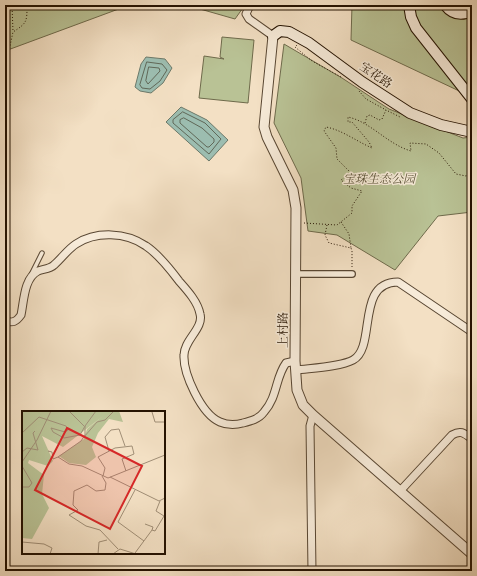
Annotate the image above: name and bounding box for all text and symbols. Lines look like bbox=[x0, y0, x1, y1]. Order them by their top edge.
street label: 宝花路 bbox=[357, 59, 395, 92]
park label: 宝珠生态公园 bbox=[343, 172, 417, 187]
street label: 上村路 bbox=[276, 312, 291, 348]
inset map bbox=[22, 411, 165, 554]

